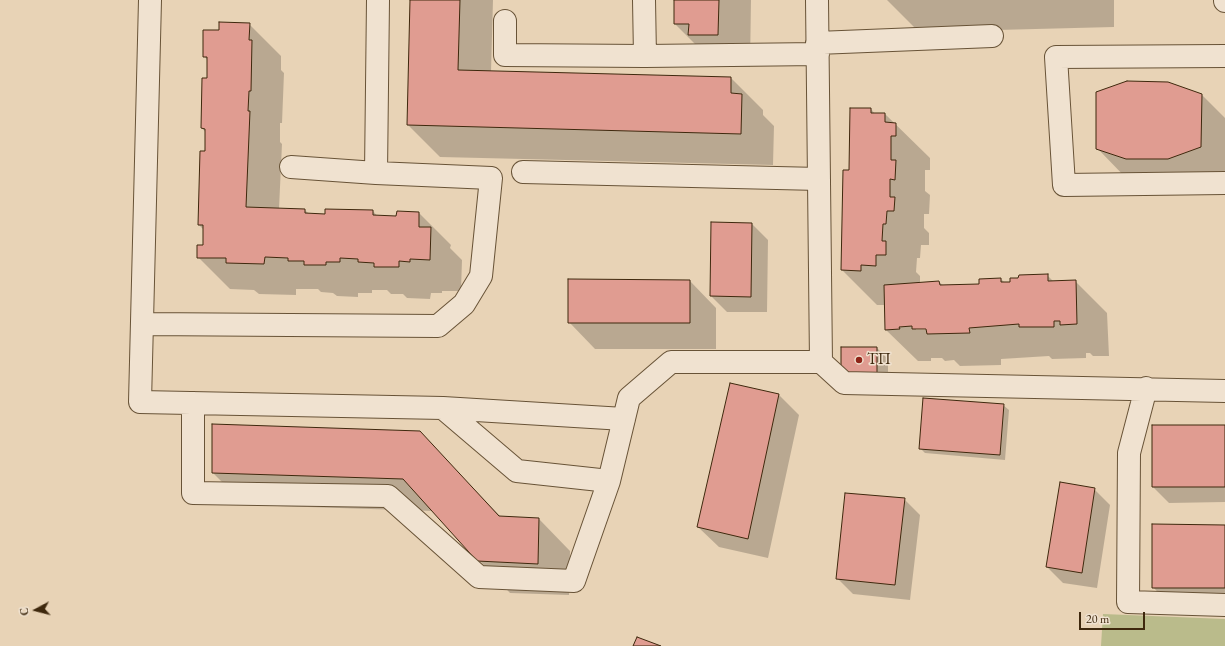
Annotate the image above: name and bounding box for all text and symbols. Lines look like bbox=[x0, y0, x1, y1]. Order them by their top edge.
place label: ТП bbox=[867, 350, 891, 370]
marker: ТП bbox=[854, 355, 864, 365]
north arrow bbox=[16, 590, 56, 630]
scale bar bbox=[1081, 604, 1147, 630]
text: С bbox=[17, 607, 32, 616]
text: 20 m bbox=[1086, 611, 1109, 627]

